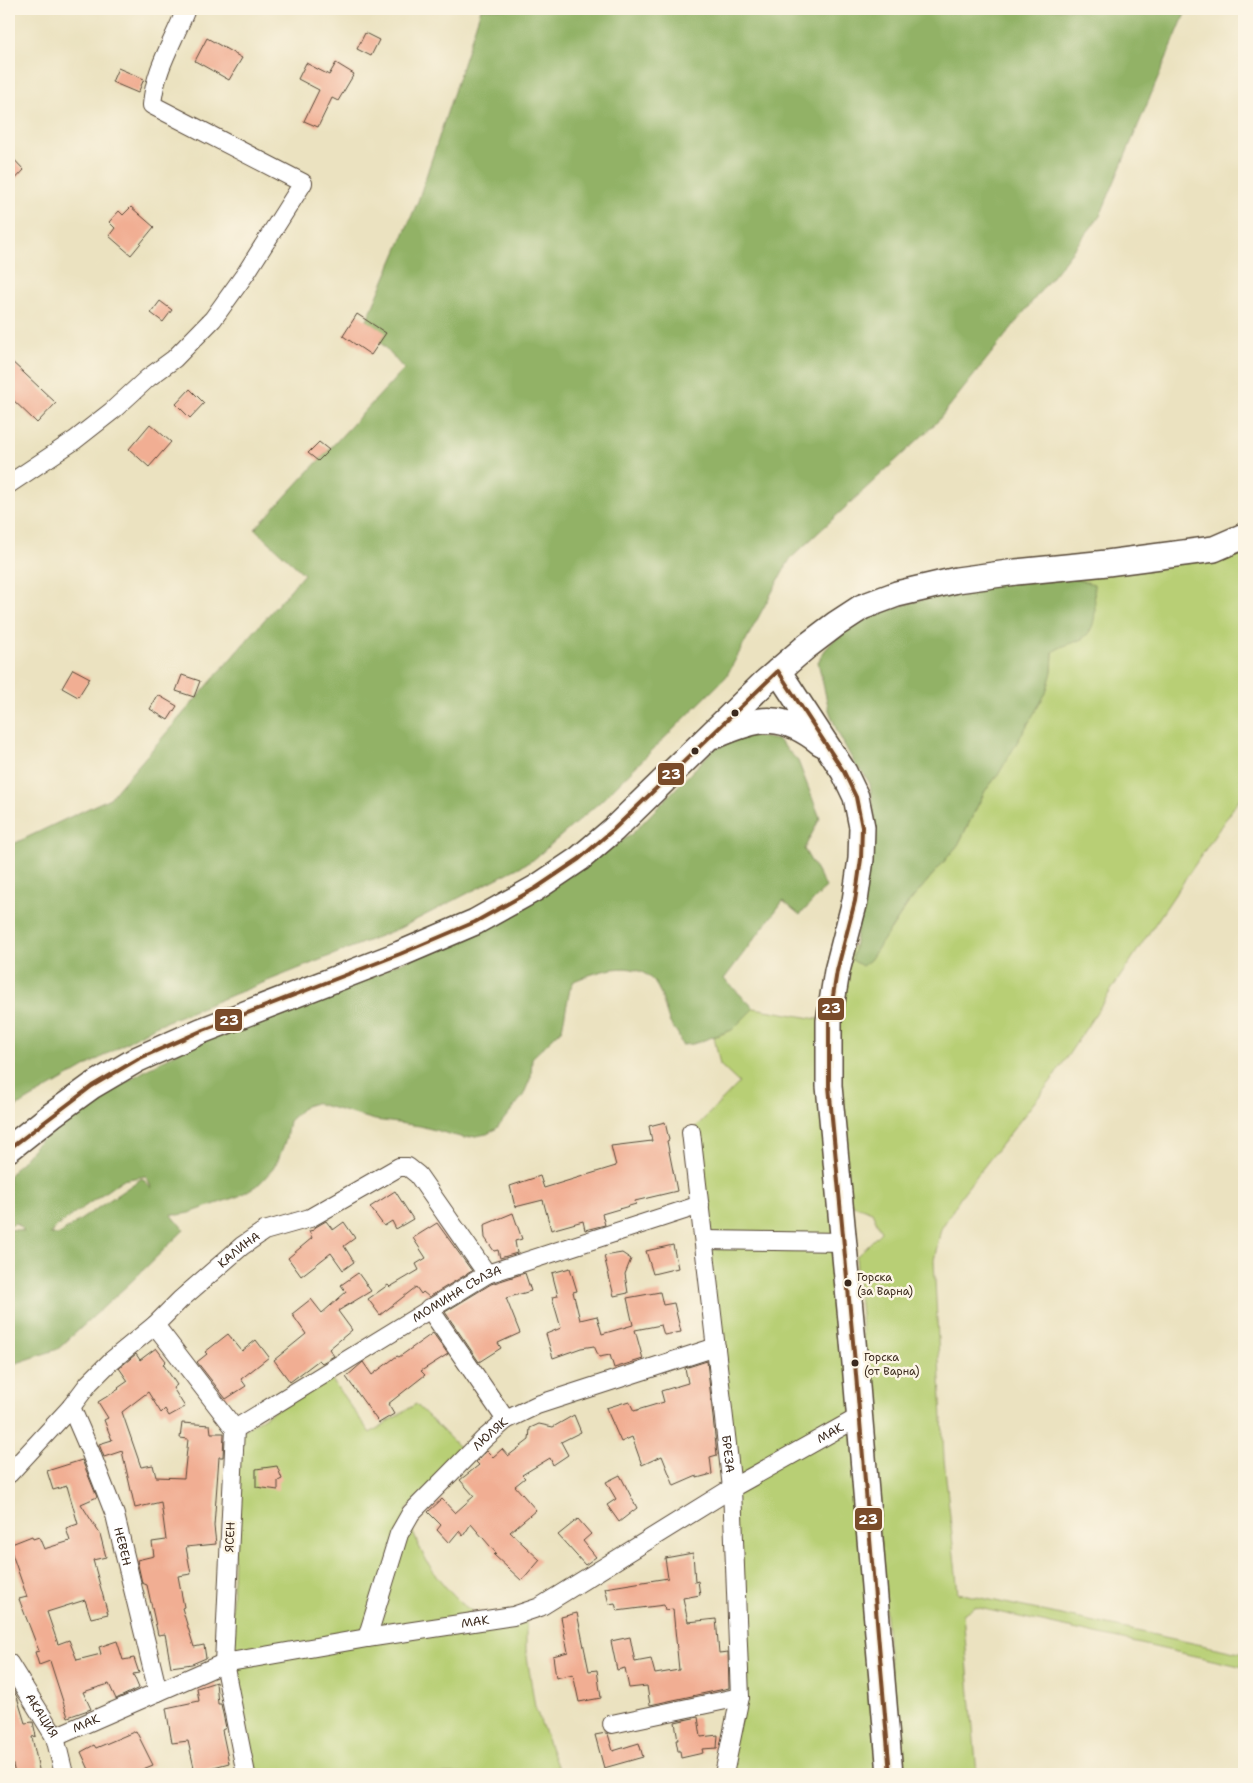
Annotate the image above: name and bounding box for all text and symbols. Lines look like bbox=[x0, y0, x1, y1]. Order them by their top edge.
unlabelled marker bbox=[730, 708, 740, 718]
unlabelled marker bbox=[690, 746, 700, 756]
line badge: 23 bbox=[657, 762, 685, 786]
text: 23 bbox=[661, 765, 681, 783]
line badge: 23 bbox=[817, 997, 845, 1021]
text: 23 bbox=[821, 999, 841, 1017]
line badge: 23 bbox=[214, 1008, 243, 1032]
text: 23 bbox=[219, 1011, 239, 1029]
street label: КАЛИНА bbox=[214, 1228, 263, 1272]
street label: МОМИНА СЪЛЗА bbox=[409, 1262, 504, 1326]
place label: Горска (за Варна) bbox=[857, 1270, 913, 1299]
marker: Горска (за Варна) bbox=[843, 1278, 853, 1288]
place label: Горска (от Варна) bbox=[864, 1350, 920, 1379]
marker: Горска (от Варна) bbox=[850, 1358, 860, 1368]
street label: ЛЮЛЯК bbox=[469, 1414, 512, 1454]
street label: МАК bbox=[814, 1419, 846, 1447]
street label: БРЕЗА bbox=[718, 1434, 738, 1474]
line badge: 23 bbox=[854, 1507, 883, 1531]
text: 23 bbox=[858, 1510, 878, 1528]
street label: ЯСЕН bbox=[221, 1521, 239, 1553]
street label: НЕВЕН bbox=[110, 1525, 135, 1568]
street label: МАК bbox=[460, 1612, 490, 1632]
street label: АКАЦИЯ bbox=[22, 1690, 62, 1741]
street label: МАК bbox=[70, 1710, 102, 1736]

